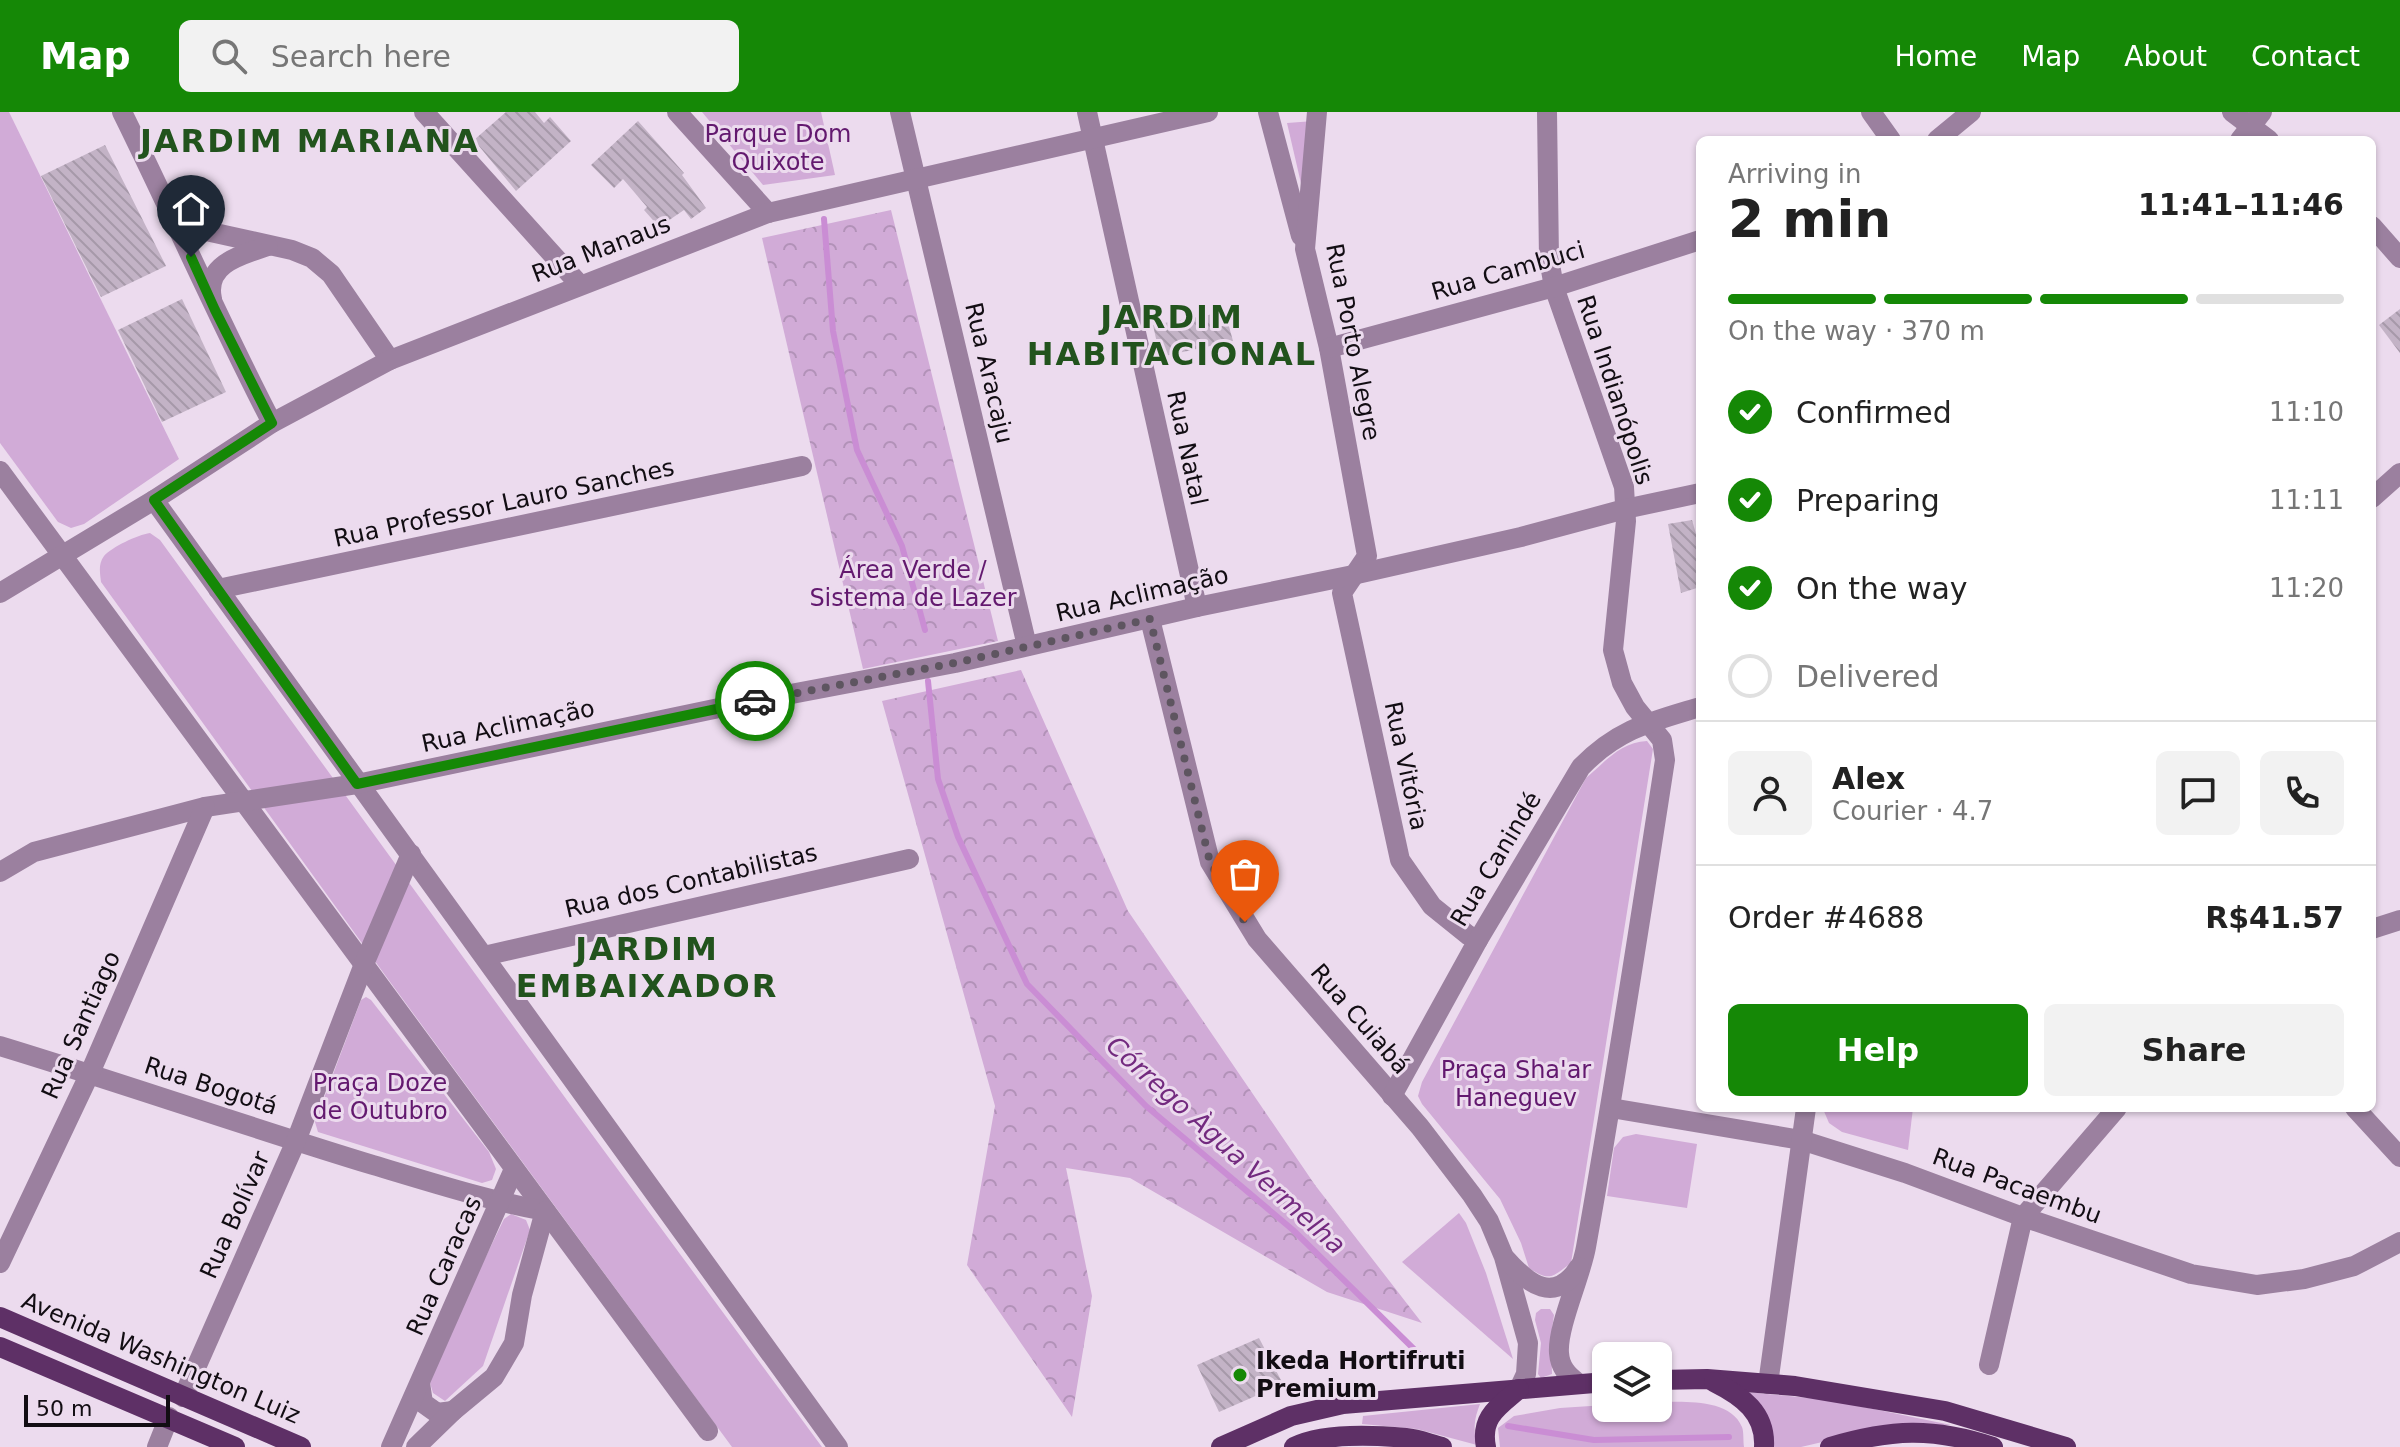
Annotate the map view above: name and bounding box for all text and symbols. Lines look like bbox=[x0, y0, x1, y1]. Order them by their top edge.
search box bbox=[179, 20, 739, 92]
text: Map bbox=[40, 34, 131, 78]
icon: search bbox=[207, 34, 251, 78]
text: Search here bbox=[271, 39, 451, 74]
text: Home bbox=[1894, 40, 1977, 73]
text: Map bbox=[2021, 40, 2080, 73]
text: About bbox=[2124, 40, 2207, 73]
text: Contact bbox=[2251, 40, 2360, 73]
park label: Parque Dom Quixote bbox=[705, 120, 851, 176]
district label: JARDIM MARIANA bbox=[138, 122, 480, 160]
text: Arriving in bbox=[1728, 159, 1862, 189]
pin bbox=[157, 175, 225, 257]
icon: home bbox=[169, 187, 213, 231]
text: 11:41–11:46 bbox=[2138, 187, 2344, 222]
text: 2 min bbox=[1728, 189, 1891, 249]
street label: Rua Manaus bbox=[528, 210, 674, 288]
street label: Rua Cambuci bbox=[1428, 236, 1588, 306]
street label: Rua Porto Alegre bbox=[1320, 241, 1386, 443]
street label: Rua Indianópolis bbox=[1571, 292, 1659, 488]
district label: JARDIM HABITACIONAL bbox=[1027, 298, 1317, 373]
street label: Rua Aracaju bbox=[959, 300, 1019, 446]
text: On the way · 370 m bbox=[1728, 316, 1985, 346]
street label: Rua Natal bbox=[1161, 388, 1213, 508]
icon: check bbox=[1728, 390, 1772, 434]
text: Confirmed bbox=[1796, 395, 1952, 430]
text: 11:10 bbox=[2269, 397, 2344, 427]
street label: Rua Professor Lauro Sanches bbox=[331, 453, 677, 553]
icon: check bbox=[1728, 478, 1772, 522]
text: Preparing bbox=[1796, 483, 1940, 518]
text: 11:11 bbox=[2269, 485, 2344, 515]
park label: Área Verde / Sistema de Lazer bbox=[809, 555, 1017, 612]
street label: Rua Aclimação bbox=[1053, 561, 1231, 627]
icon: check bbox=[1728, 566, 1772, 610]
text: On the way bbox=[1796, 571, 1968, 606]
text: 11:20 bbox=[2269, 573, 2344, 603]
text: Delivered bbox=[1796, 659, 1940, 694]
courier bbox=[715, 661, 795, 741]
icon: car bbox=[733, 679, 777, 723]
street label: Rua Aclimação bbox=[419, 694, 597, 758]
street label: Rua Vitória bbox=[1379, 699, 1433, 833]
button: person bbox=[1728, 751, 1812, 835]
button: chat bbox=[2156, 751, 2240, 835]
button: phone bbox=[2260, 751, 2344, 835]
text: Alex bbox=[1832, 761, 1905, 796]
street label: Rua Canindé bbox=[1445, 787, 1547, 931]
text: Courier · 4.7 bbox=[1832, 796, 1993, 826]
street label: Rua dos Contabilistas bbox=[562, 838, 820, 924]
pin bbox=[1211, 840, 1279, 922]
icon: bag bbox=[1223, 852, 1267, 896]
text: Order #4688 bbox=[1728, 900, 1924, 935]
text: R$41.57 bbox=[2205, 900, 2344, 935]
district label: JARDIM EMBAIXADOR bbox=[516, 930, 778, 1005]
street label: Rua Santiago bbox=[36, 947, 126, 1103]
street label: Rua Cuiabá bbox=[1305, 958, 1415, 1080]
button: Help bbox=[1728, 1004, 2028, 1096]
button: Share bbox=[2044, 1004, 2344, 1096]
water label: Córrego Àgua Vermelha bbox=[1100, 1029, 1352, 1260]
street label: Rua Bogotá bbox=[141, 1051, 281, 1121]
park label: Praça Sha'ar Haneguev bbox=[1441, 1056, 1591, 1112]
park label: Praça Doze de Outubro bbox=[312, 1069, 448, 1125]
street label: Rua Pacaembu bbox=[1929, 1142, 2105, 1230]
street label: Rua Bolívar bbox=[194, 1147, 276, 1283]
street label: Rua Caracas bbox=[401, 1192, 487, 1340]
street label: Avenida Washington Luiz bbox=[18, 1287, 304, 1429]
map controls bbox=[1592, 1342, 1672, 1422]
button: layers bbox=[1592, 1342, 1672, 1422]
place label: Ikeda Hortifruti Premium bbox=[1256, 1347, 1465, 1403]
marker: Ikeda Hortifruti Premium bbox=[1231, 1366, 1249, 1384]
scale bar bbox=[24, 1391, 170, 1427]
text: 50 m bbox=[36, 1396, 92, 1421]

